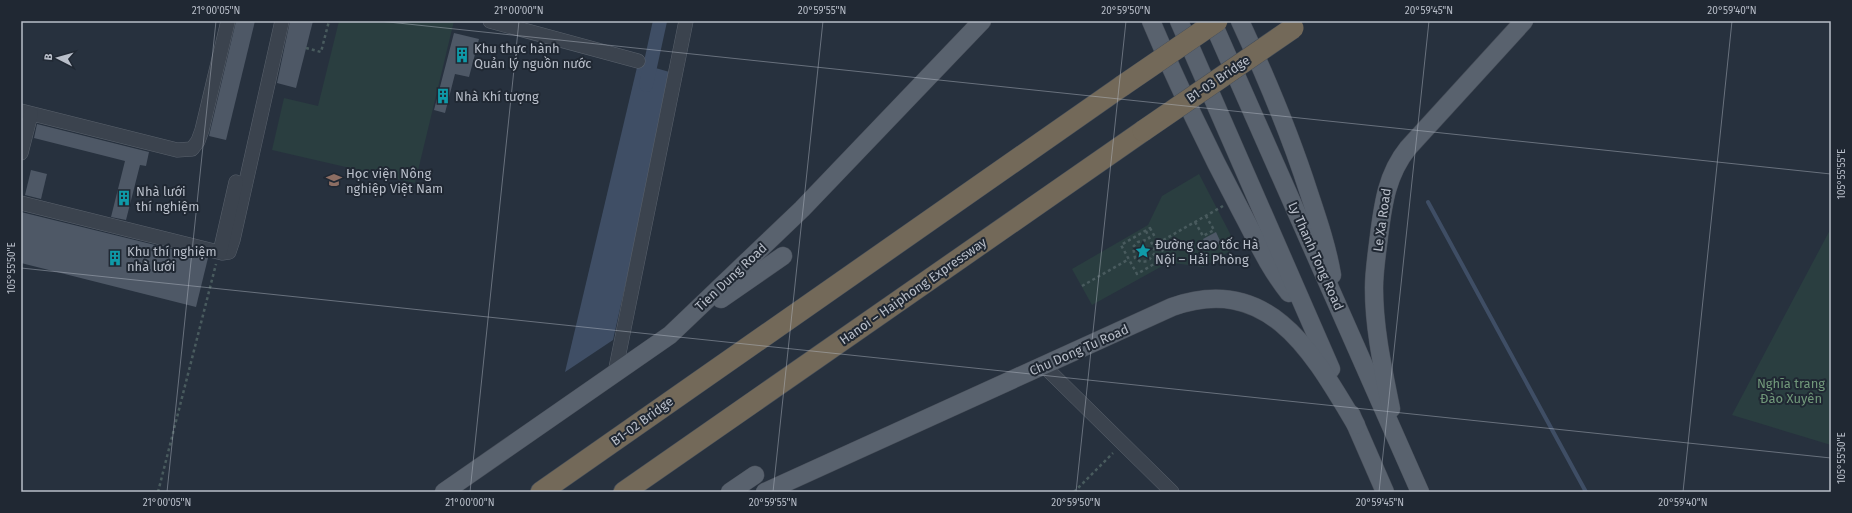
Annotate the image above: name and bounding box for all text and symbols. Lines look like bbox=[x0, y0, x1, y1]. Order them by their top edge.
text: 21°00'05"N bbox=[192, 5, 240, 17]
text: 21°00'00"N bbox=[494, 5, 544, 17]
text: 20°59'55"N bbox=[798, 5, 846, 17]
text: 20°59'50"N bbox=[1101, 5, 1151, 17]
text: 20°59'45"N bbox=[1405, 5, 1453, 17]
text: 20°59'40"N bbox=[1707, 5, 1757, 17]
north arrow bbox=[38, 38, 78, 78]
place label: Khu thực hành Quản lý nguồn nước bbox=[474, 41, 592, 71]
building icon: Khu thực hành Quản lý nguồn nước bbox=[453, 46, 471, 64]
street label: B1-03 Bridge bbox=[1183, 52, 1253, 106]
text: B bbox=[42, 53, 55, 61]
building icon: Nhà Khí tượng bbox=[434, 87, 452, 105]
place label: Nhà Khí tượng bbox=[455, 89, 539, 104]
text: 105°55'55"E bbox=[1836, 149, 1848, 199]
place label: Học viện Nông nghiệp Việt Nam bbox=[346, 166, 443, 196]
school or university icon: Học viện Nông nghiệp Việt Nam bbox=[325, 171, 343, 189]
place label: Nhà lưới thí nghiệm bbox=[136, 184, 199, 214]
street label: Le Xa Road bbox=[1370, 187, 1394, 253]
building icon: Nhà lưới thí nghiệm bbox=[115, 189, 133, 207]
street label: Ly Thanh Tong Road bbox=[1285, 200, 1347, 312]
street label: Hanoi – Haiphong Expressway bbox=[837, 234, 990, 348]
place label: Đường cao tốc Hà Nội – Hải Phòng bbox=[1155, 237, 1259, 267]
street label: Tien Dung Road bbox=[692, 240, 770, 314]
text: 105°55'50"E bbox=[6, 242, 18, 294]
place icon: Đường cao tốc Hà Nội – Hải Phòng bbox=[1134, 242, 1152, 260]
place label: Khu thí nghiệm nhà lưới bbox=[127, 244, 217, 274]
building icon: Khu thí nghiệm nhà lưới bbox=[106, 249, 124, 267]
street label: Chu Dong Tu Road bbox=[1027, 321, 1131, 379]
park label: Nghĩa trang Đào Xuyên bbox=[1757, 376, 1825, 406]
street label: B1-02 Bridge bbox=[608, 393, 676, 449]
text: 105°55'50"E bbox=[1836, 432, 1848, 484]
text: 21°00'05"N bbox=[143, 497, 191, 509]
text: 21°00'00"N bbox=[445, 497, 495, 509]
text: 20°59'55"N bbox=[749, 497, 797, 509]
text: 20°59'50"N bbox=[1051, 497, 1101, 509]
text: 20°59'45"N bbox=[1356, 497, 1404, 509]
text: 20°59'40"N bbox=[1658, 497, 1708, 509]

